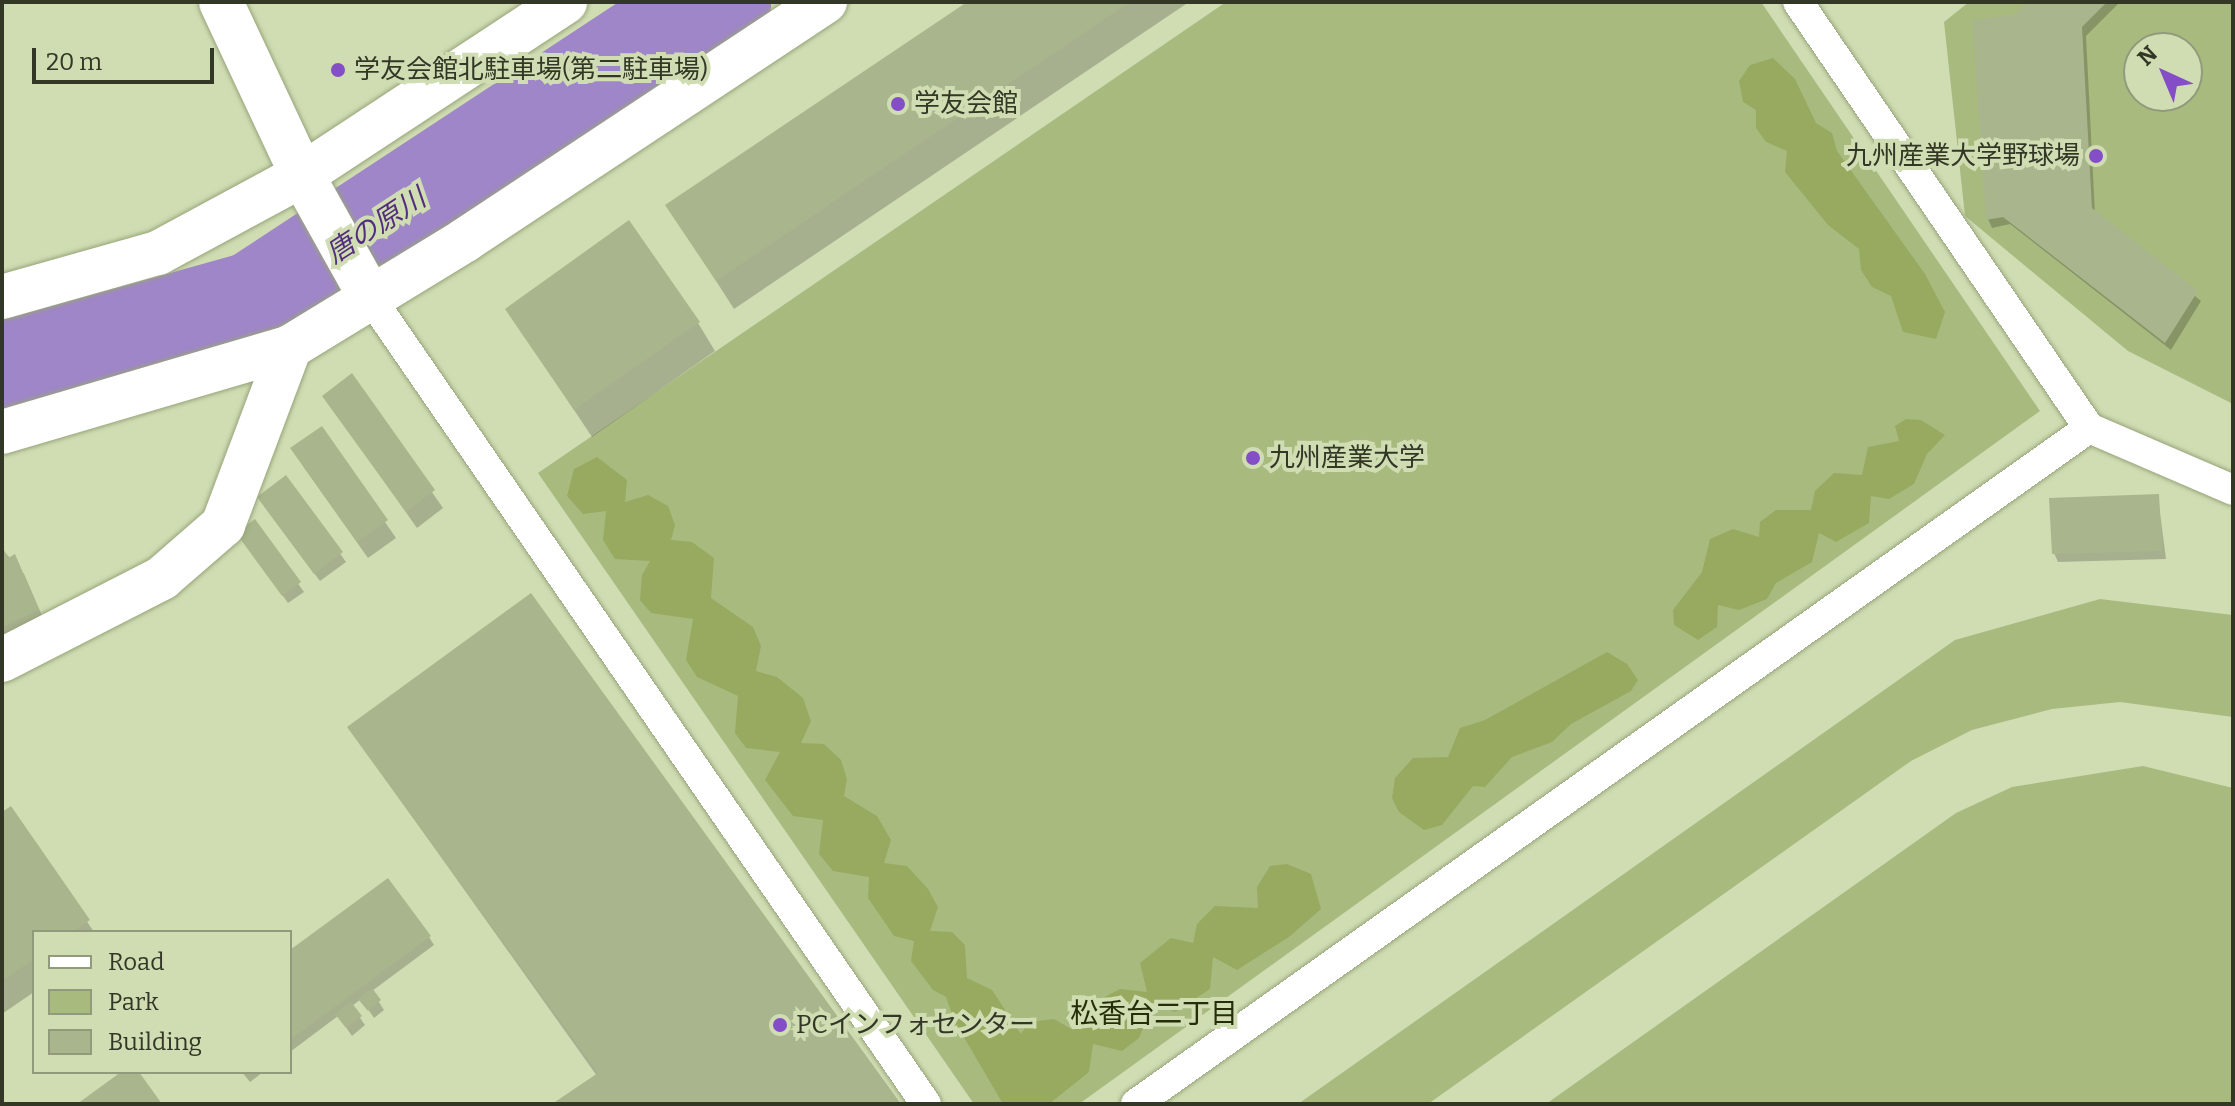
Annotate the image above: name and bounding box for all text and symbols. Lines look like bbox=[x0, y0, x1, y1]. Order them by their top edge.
scale bar bbox=[36, 32, 218, 82]
north arrow bbox=[2123, 32, 2203, 112]
text: N bbox=[2132, 40, 2163, 71]
text: 20 m bbox=[46, 48, 102, 76]
place label: 学友会館北駐車場(第二駐車場) bbox=[354, 54, 708, 86]
marker: 学友会館北駐車場(第二駐車場) bbox=[329, 61, 347, 79]
place label: 学友会館 bbox=[914, 88, 1018, 120]
marker: 学友会館 bbox=[889, 95, 907, 113]
place label: 九州産業大学野球場 bbox=[1846, 140, 2080, 172]
marker: 九州産業大学野球場 bbox=[2087, 147, 2105, 165]
water label: 唐の原川 bbox=[320, 181, 432, 271]
place label: 九州産業大学 bbox=[1269, 442, 1425, 474]
marker: 九州産業大学 bbox=[1244, 449, 1262, 467]
legend bbox=[32, 930, 292, 1074]
text: Road bbox=[108, 948, 164, 976]
text: Park bbox=[108, 988, 159, 1016]
district label: 松香台二丁目 bbox=[1070, 997, 1238, 1031]
place label: PCインフォセンター bbox=[796, 1009, 1036, 1041]
marker: PCインフォセンター bbox=[771, 1016, 789, 1034]
text: Building bbox=[108, 1028, 202, 1056]

